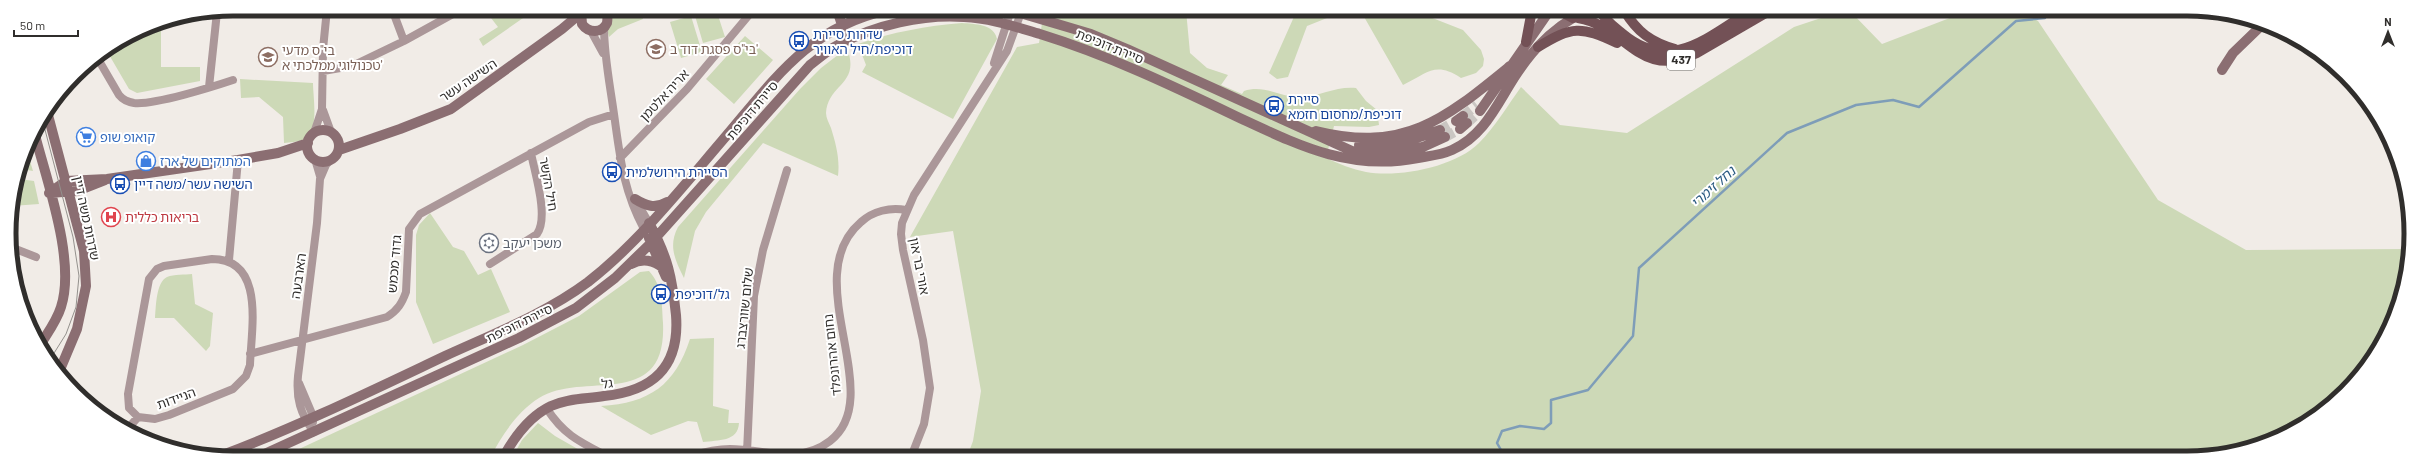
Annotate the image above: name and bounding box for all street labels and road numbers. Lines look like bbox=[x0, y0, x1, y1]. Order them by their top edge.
street label: סיירת דוכיפת bbox=[1074, 25, 1146, 67]
road number: 437 bbox=[1667, 50, 1695, 70]
street label: השישה עשר bbox=[436, 55, 500, 105]
street label: אריה אלטמן bbox=[636, 66, 692, 124]
street label: סיירת דוכיפת bbox=[723, 77, 781, 143]
street label: חיל הקשר bbox=[536, 156, 562, 212]
street label: שדרות משה דיין bbox=[70, 174, 104, 262]
street label: גדוד מכמש bbox=[383, 234, 405, 294]
street label: אורי בר און bbox=[907, 236, 933, 296]
street label: הארבעה bbox=[287, 252, 309, 300]
street label: שלום שוורצברג bbox=[732, 267, 756, 349]
street label: סיירת דוכיפת bbox=[483, 300, 555, 346]
street label: נחום אהרונפלד bbox=[820, 313, 844, 397]
street label: גל bbox=[600, 374, 614, 392]
street label: הניידות bbox=[154, 384, 198, 412]

